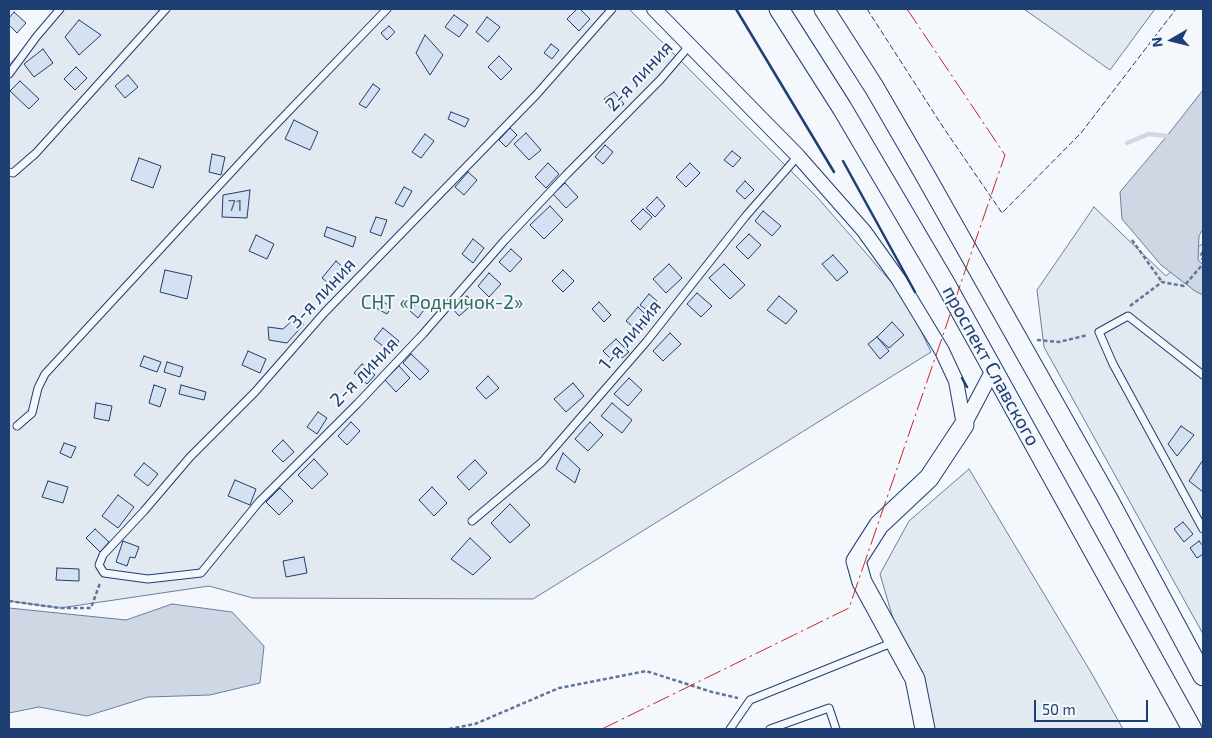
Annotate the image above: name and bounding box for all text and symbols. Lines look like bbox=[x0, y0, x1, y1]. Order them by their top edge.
north arrow bbox=[1147, 15, 1197, 65]
street label: 2-я линия bbox=[601, 36, 677, 116]
text: N bbox=[1148, 36, 1166, 48]
house number: 71 bbox=[228, 196, 242, 216]
street label: 3-я линия bbox=[284, 253, 360, 333]
street label: проспект Славского bbox=[938, 282, 1044, 450]
park label: СНТ «Родничок-2» bbox=[361, 292, 523, 314]
street label: 1-я линия bbox=[594, 295, 666, 375]
street label: 2-я линия bbox=[325, 332, 403, 412]
scale bar bbox=[1037, 690, 1151, 722]
text: 50 m bbox=[1042, 700, 1076, 718]

